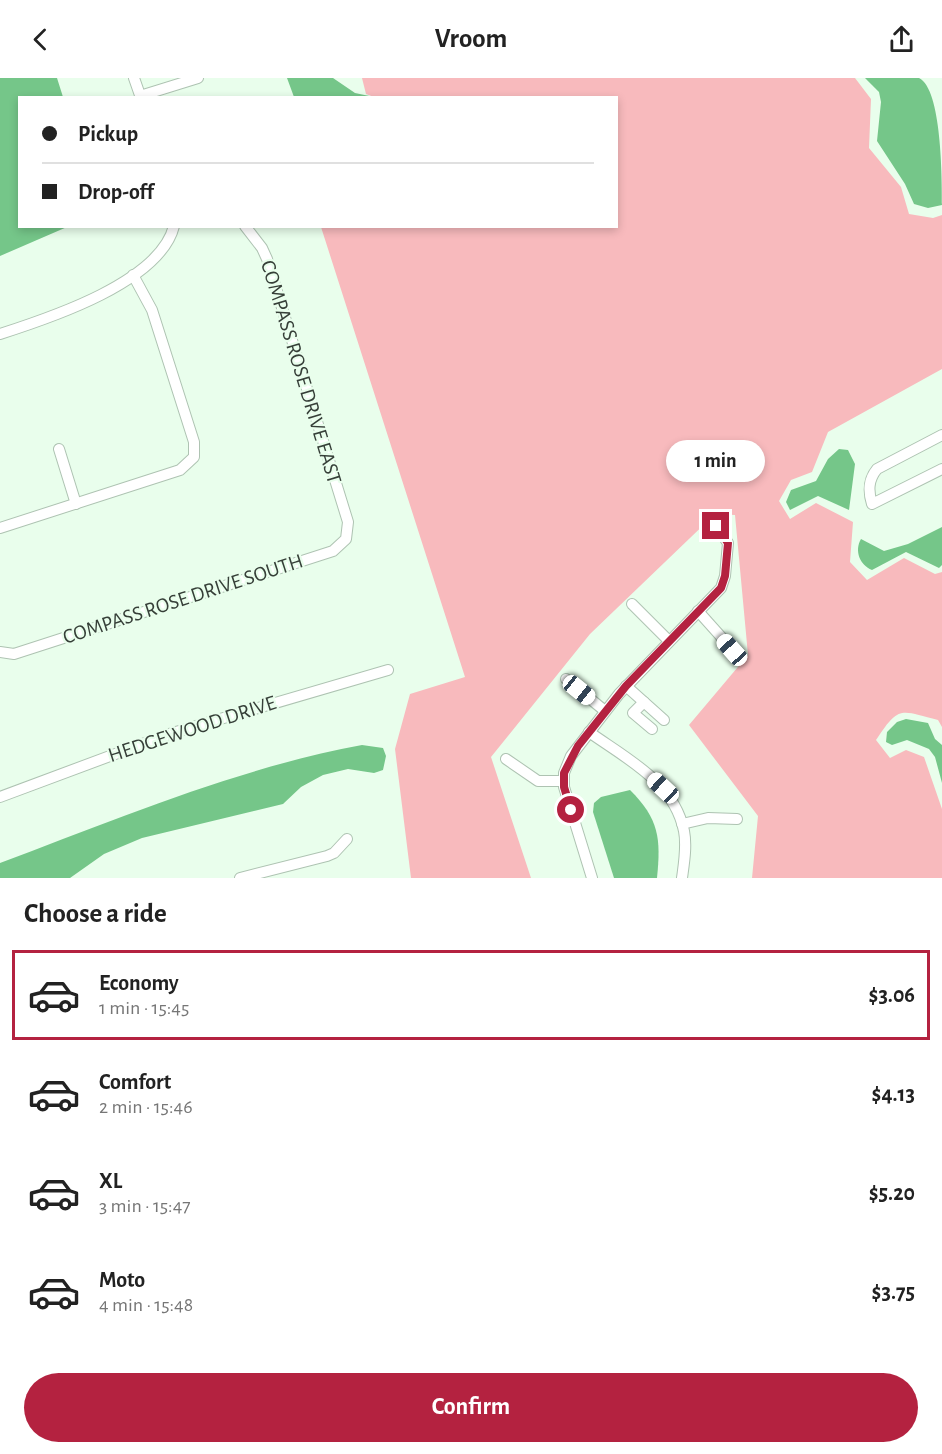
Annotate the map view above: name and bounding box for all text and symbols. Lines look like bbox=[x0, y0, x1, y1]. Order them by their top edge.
icon: back bbox=[24, 23, 57, 56]
icon: share bbox=[885, 23, 918, 56]
text: Vroom bbox=[435, 25, 507, 52]
text: Pickup bbox=[78, 123, 138, 145]
text: Drop-off bbox=[78, 181, 154, 203]
street label: COMPASS ROSE DRIVE EAST bbox=[257, 258, 345, 486]
callout: 1 min bbox=[666, 439, 766, 481]
text: 1 min bbox=[694, 451, 737, 471]
route end bbox=[702, 512, 729, 539]
street label: COMPASS ROSE DRIVE SOUTH bbox=[60, 550, 306, 648]
car bbox=[713, 631, 751, 669]
car bbox=[559, 672, 599, 708]
street label: HEDGEWOOD DRIVE bbox=[105, 692, 279, 766]
car bbox=[644, 769, 682, 807]
route start bbox=[557, 796, 584, 823]
text: Choose a ride bbox=[24, 900, 167, 927]
icon: car bbox=[27, 968, 81, 1022]
text: Economy bbox=[99, 972, 179, 994]
text: $3.06 bbox=[868, 984, 915, 1006]
text: 1 min · 15:45 bbox=[99, 998, 189, 1018]
icon: car bbox=[27, 1067, 81, 1121]
text: Comfort bbox=[99, 1071, 171, 1093]
text: $4.13 bbox=[872, 1083, 915, 1105]
text: 2 min · 15:46 bbox=[99, 1097, 193, 1117]
icon: car bbox=[27, 1166, 81, 1220]
text: XL bbox=[99, 1170, 122, 1192]
text: $5.20 bbox=[869, 1182, 915, 1204]
text: 3 min · 15:47 bbox=[99, 1196, 191, 1216]
icon: car bbox=[27, 1265, 81, 1319]
text: Moto bbox=[99, 1269, 145, 1291]
text: $3.75 bbox=[872, 1281, 915, 1303]
text: 4 min · 15:48 bbox=[99, 1295, 193, 1315]
button: Confirm bbox=[24, 1373, 918, 1442]

